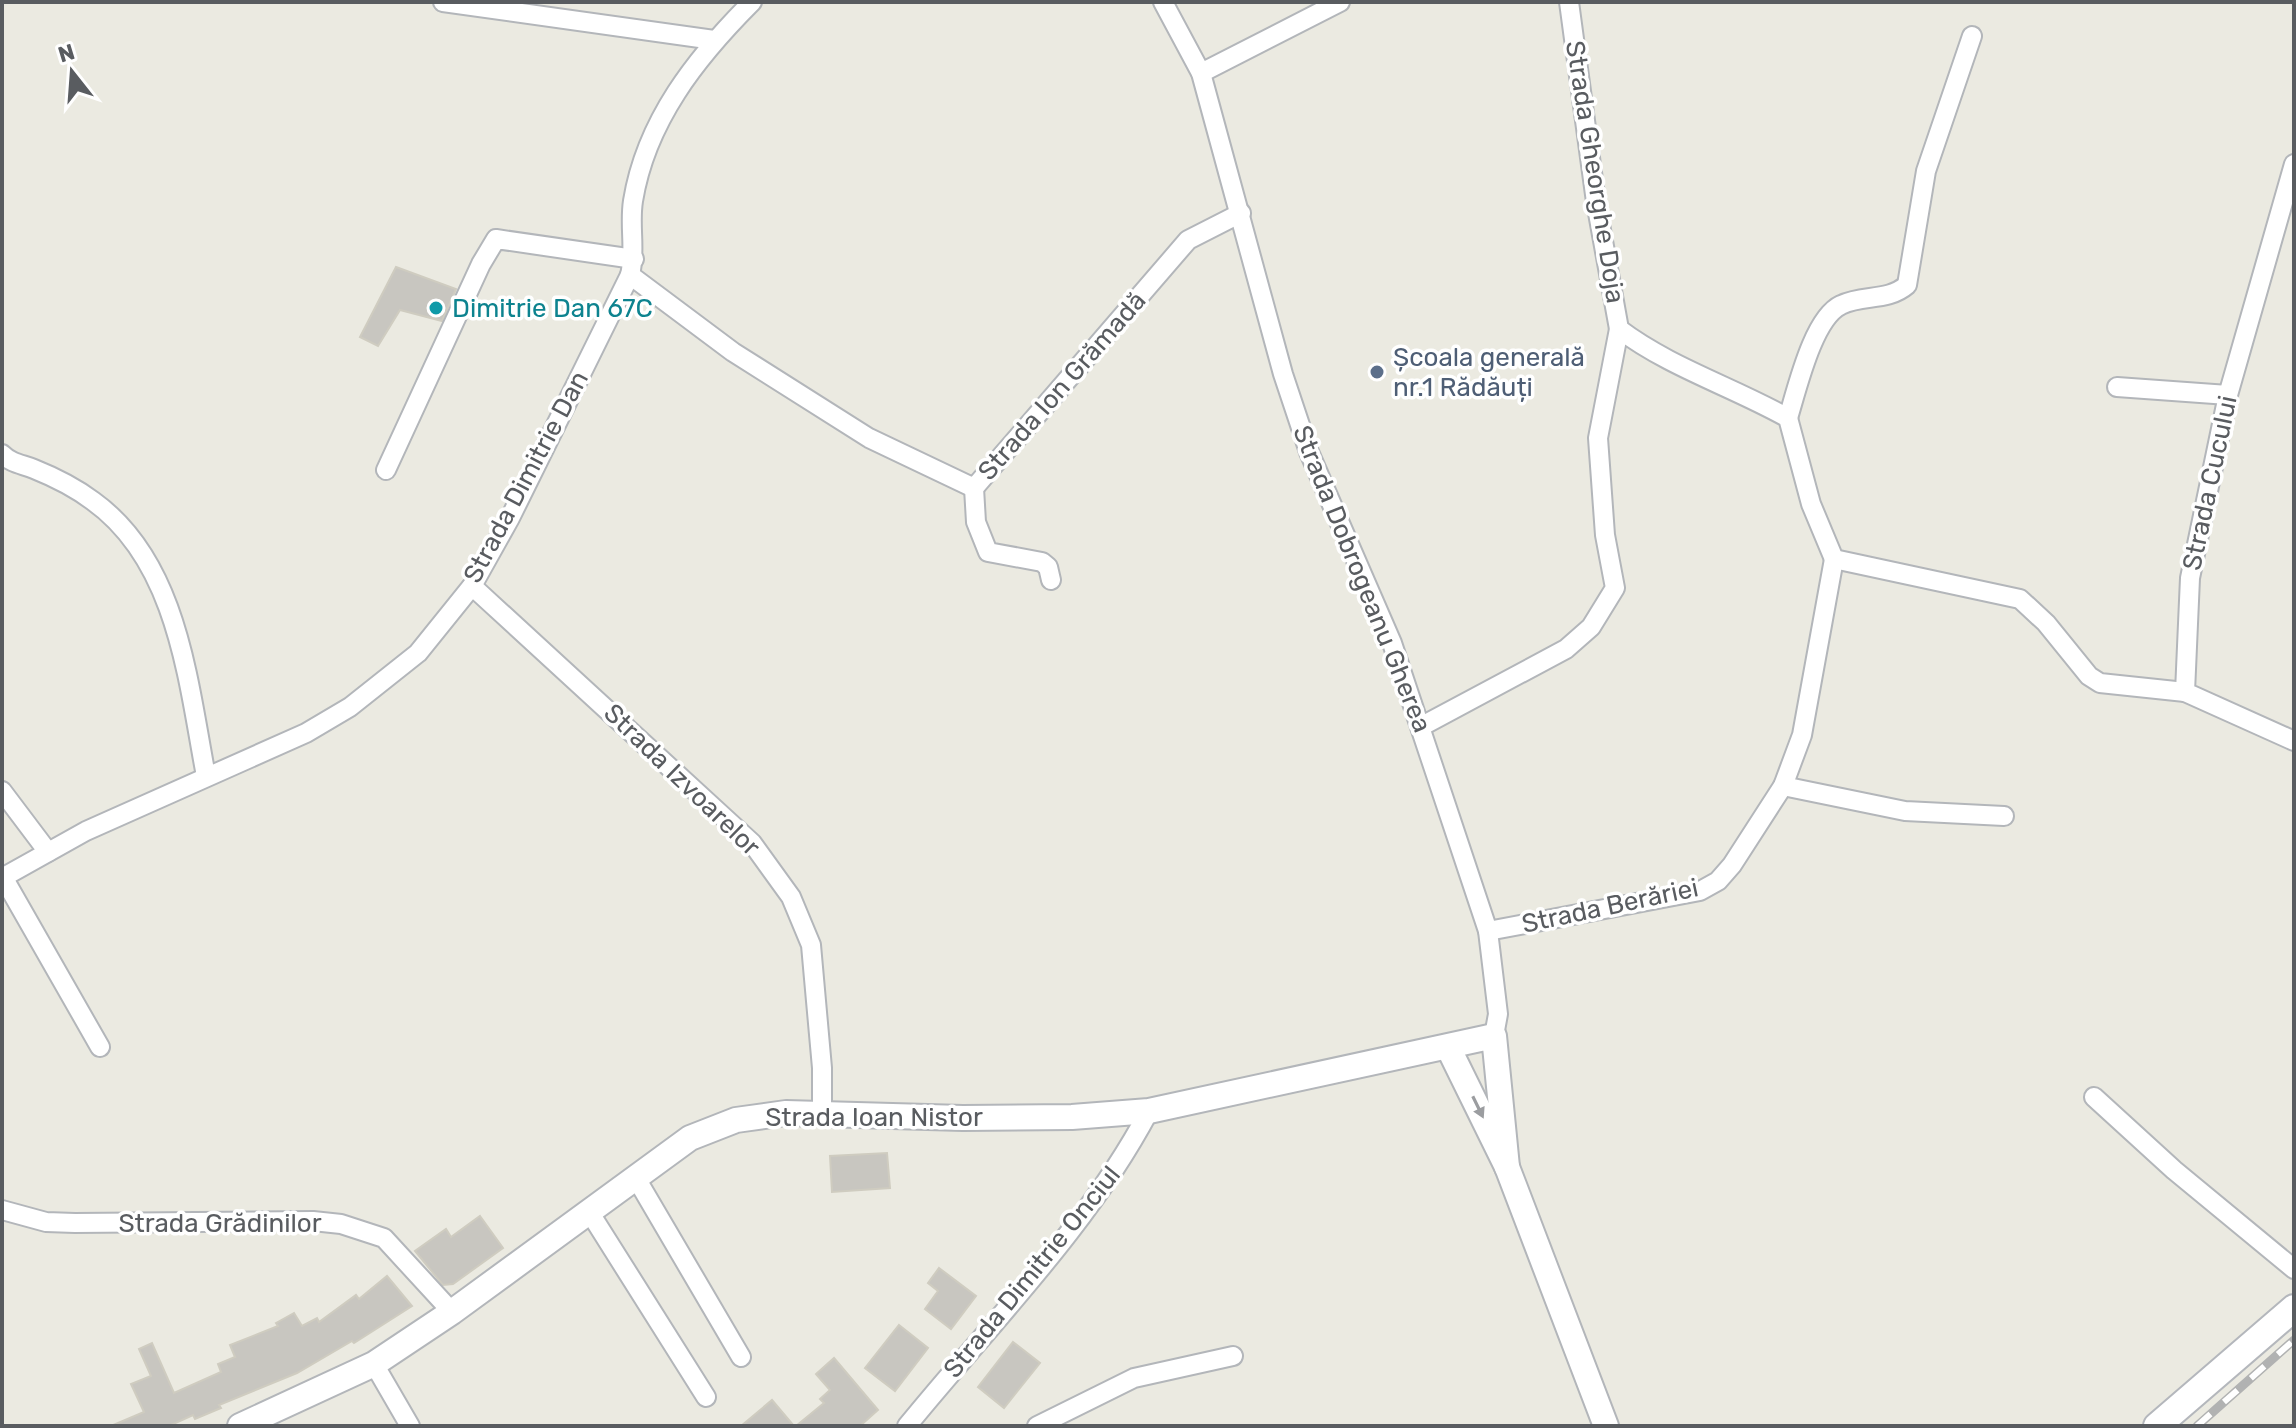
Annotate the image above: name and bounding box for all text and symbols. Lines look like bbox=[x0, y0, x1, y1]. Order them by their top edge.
north arrow bbox=[32, 32, 112, 112]
text: N bbox=[55, 38, 78, 69]
street label: Strada Gheorghe Doja bbox=[1559, 39, 1631, 305]
street label: Strada Ion Grămadă bbox=[972, 285, 1152, 487]
place label: Dimitrie Dan 67C bbox=[452, 293, 653, 324]
marker: Dimitrie Dan 67C bbox=[427, 299, 445, 317]
place label: Școala generală nr.1 Rădăuți bbox=[1393, 342, 1585, 403]
marker: Școala generală nr.1 Rădăuți bbox=[1368, 363, 1386, 381]
street label: Strada Dimitrie Dan bbox=[457, 366, 595, 588]
street label: Strada Cucului bbox=[2176, 393, 2244, 573]
street label: Strada Dobrogeanu Gherea bbox=[1286, 421, 1438, 737]
street label: Strada Izvoarelor bbox=[597, 698, 767, 863]
street label: Strada Berăriei bbox=[1519, 872, 1701, 940]
one-way arrow bbox=[1471, 1096, 1484, 1119]
street label: Strada Ioan Nistor bbox=[765, 1102, 983, 1133]
street label: Strada Dimitrie Onciul bbox=[937, 1160, 1127, 1384]
street label: Strada Grădinilor bbox=[118, 1208, 322, 1239]

